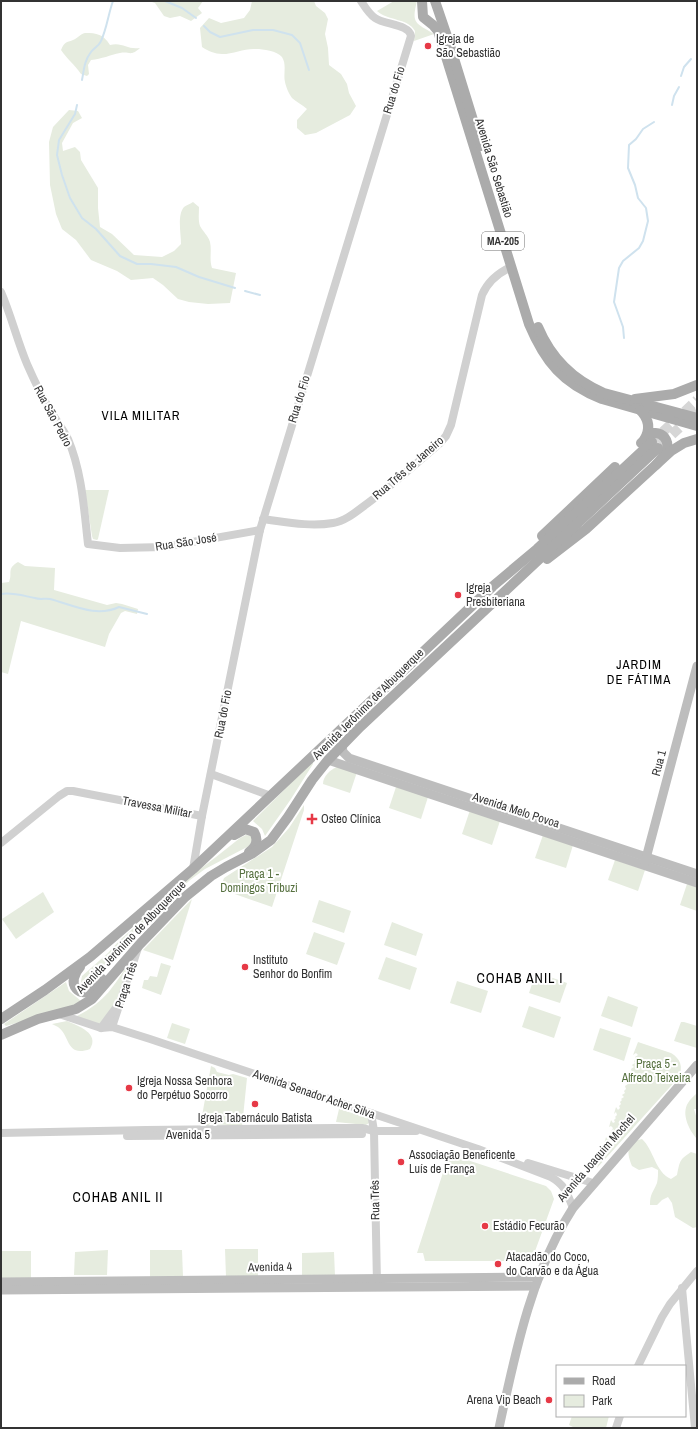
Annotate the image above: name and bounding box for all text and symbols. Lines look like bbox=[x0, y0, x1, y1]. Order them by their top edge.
place label: Igreja de São Sebastião bbox=[436, 31, 501, 61]
marker: Igreja de São Sebastião bbox=[423, 41, 433, 51]
street label: Rua do Fio bbox=[379, 64, 409, 116]
street label: Avenida São Sebastião bbox=[471, 115, 517, 220]
road number: MA-205 bbox=[482, 232, 524, 250]
street label: Rua do Fio bbox=[284, 373, 314, 425]
street label: Rua São Pedro bbox=[30, 383, 76, 449]
district label: VILA MILITAR bbox=[102, 407, 180, 424]
street label: Rua Três de Janeiro bbox=[369, 433, 447, 503]
street label: Rua São José bbox=[154, 529, 218, 555]
place label: Igreja Presbiteriana bbox=[466, 580, 526, 610]
marker: Igreja Presbiteriana bbox=[453, 590, 463, 600]
street label: Avenida Jerônimo de Albuquerque bbox=[308, 645, 427, 764]
district label: JARDIM DE FÁTIMA bbox=[607, 656, 671, 688]
street label: Rua do Fio bbox=[211, 689, 235, 739]
street label: Rua 1 bbox=[648, 748, 670, 778]
street label: Avenida Melo Povoa bbox=[469, 788, 562, 832]
street label: Travessa Militar bbox=[121, 792, 194, 822]
place label: Osteo Clínica bbox=[321, 811, 381, 827]
marker: Osteo Clínica bbox=[306, 813, 318, 825]
park label: Praça 1 - Domingos Tribuzi bbox=[220, 866, 298, 896]
street label: Avenida Jerônimo de Albuquerque bbox=[72, 877, 189, 998]
place label: Instituto Senhor do Bonfim bbox=[253, 952, 332, 982]
street label: Praça Três bbox=[111, 960, 141, 1010]
marker: Instituto Senhor do Bonfim bbox=[240, 962, 250, 972]
district label: COHAB ANIL I bbox=[477, 969, 563, 987]
park label: Praça 5 - Alfredo Teixeira bbox=[621, 1056, 691, 1086]
street label: Avenida Senador Acher Silva bbox=[250, 1065, 378, 1123]
place label: Igreja Nossa Senhora do Perpétuo Socorro bbox=[137, 1073, 233, 1103]
marker: Igreja Nossa Senhora do Perpétuo Socorro bbox=[124, 1083, 134, 1093]
marker: Igreja Tabernáculo Batista bbox=[250, 1099, 260, 1109]
place label: Igreja Tabernáculo Batista bbox=[198, 1110, 313, 1126]
street label: Avenida Joaquim Mochel bbox=[553, 1111, 638, 1206]
street label: Avenida 5 bbox=[165, 1127, 211, 1143]
place label: Associação Beneficente Luís de França bbox=[408, 1147, 515, 1177]
marker: Associação Beneficente Luís de França bbox=[396, 1157, 406, 1167]
street label: Rua Três bbox=[367, 1180, 383, 1220]
district label: COHAB ANIL II bbox=[72, 1188, 164, 1206]
place label: Estádio Fecurão bbox=[493, 1218, 565, 1234]
marker: Estádio Fecurão bbox=[480, 1221, 490, 1231]
place label: Atacadão do Coco, do Carvão e da Água bbox=[505, 1249, 599, 1279]
street label: Avenida 4 bbox=[247, 1259, 293, 1275]
marker: Atacadão do Coco, do Carvão e da Água bbox=[493, 1259, 503, 1269]
legend bbox=[556, 1365, 686, 1417]
text: Road bbox=[592, 1373, 616, 1389]
place label: Arena Vip Beach bbox=[466, 1392, 541, 1408]
text: Park bbox=[592, 1393, 612, 1409]
marker: Arena Vip Beach bbox=[544, 1395, 554, 1405]

